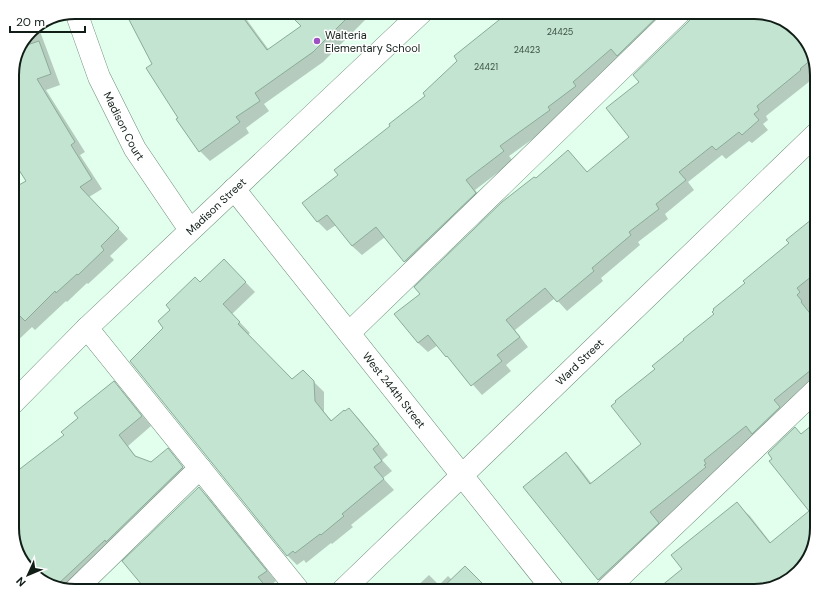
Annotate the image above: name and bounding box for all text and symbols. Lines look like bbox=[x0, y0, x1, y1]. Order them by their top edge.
scale bar bbox=[10, 8, 85, 34]
text: 20 m bbox=[16, 14, 45, 30]
house number: 24425 bbox=[547, 26, 573, 38]
place label: Walteria Elementary School bbox=[325, 28, 420, 55]
marker: Walteria Elementary School bbox=[312, 36, 322, 46]
house number: 24423 bbox=[514, 44, 540, 56]
house number: 24421 bbox=[474, 61, 498, 73]
street label: Madison Court bbox=[101, 89, 148, 163]
street label: Madison Street bbox=[183, 175, 249, 238]
street label: Ward Street bbox=[553, 336, 606, 388]
street label: West 244th Street bbox=[360, 349, 429, 431]
north arrow bbox=[8, 555, 48, 595]
text: N bbox=[13, 574, 29, 590]

